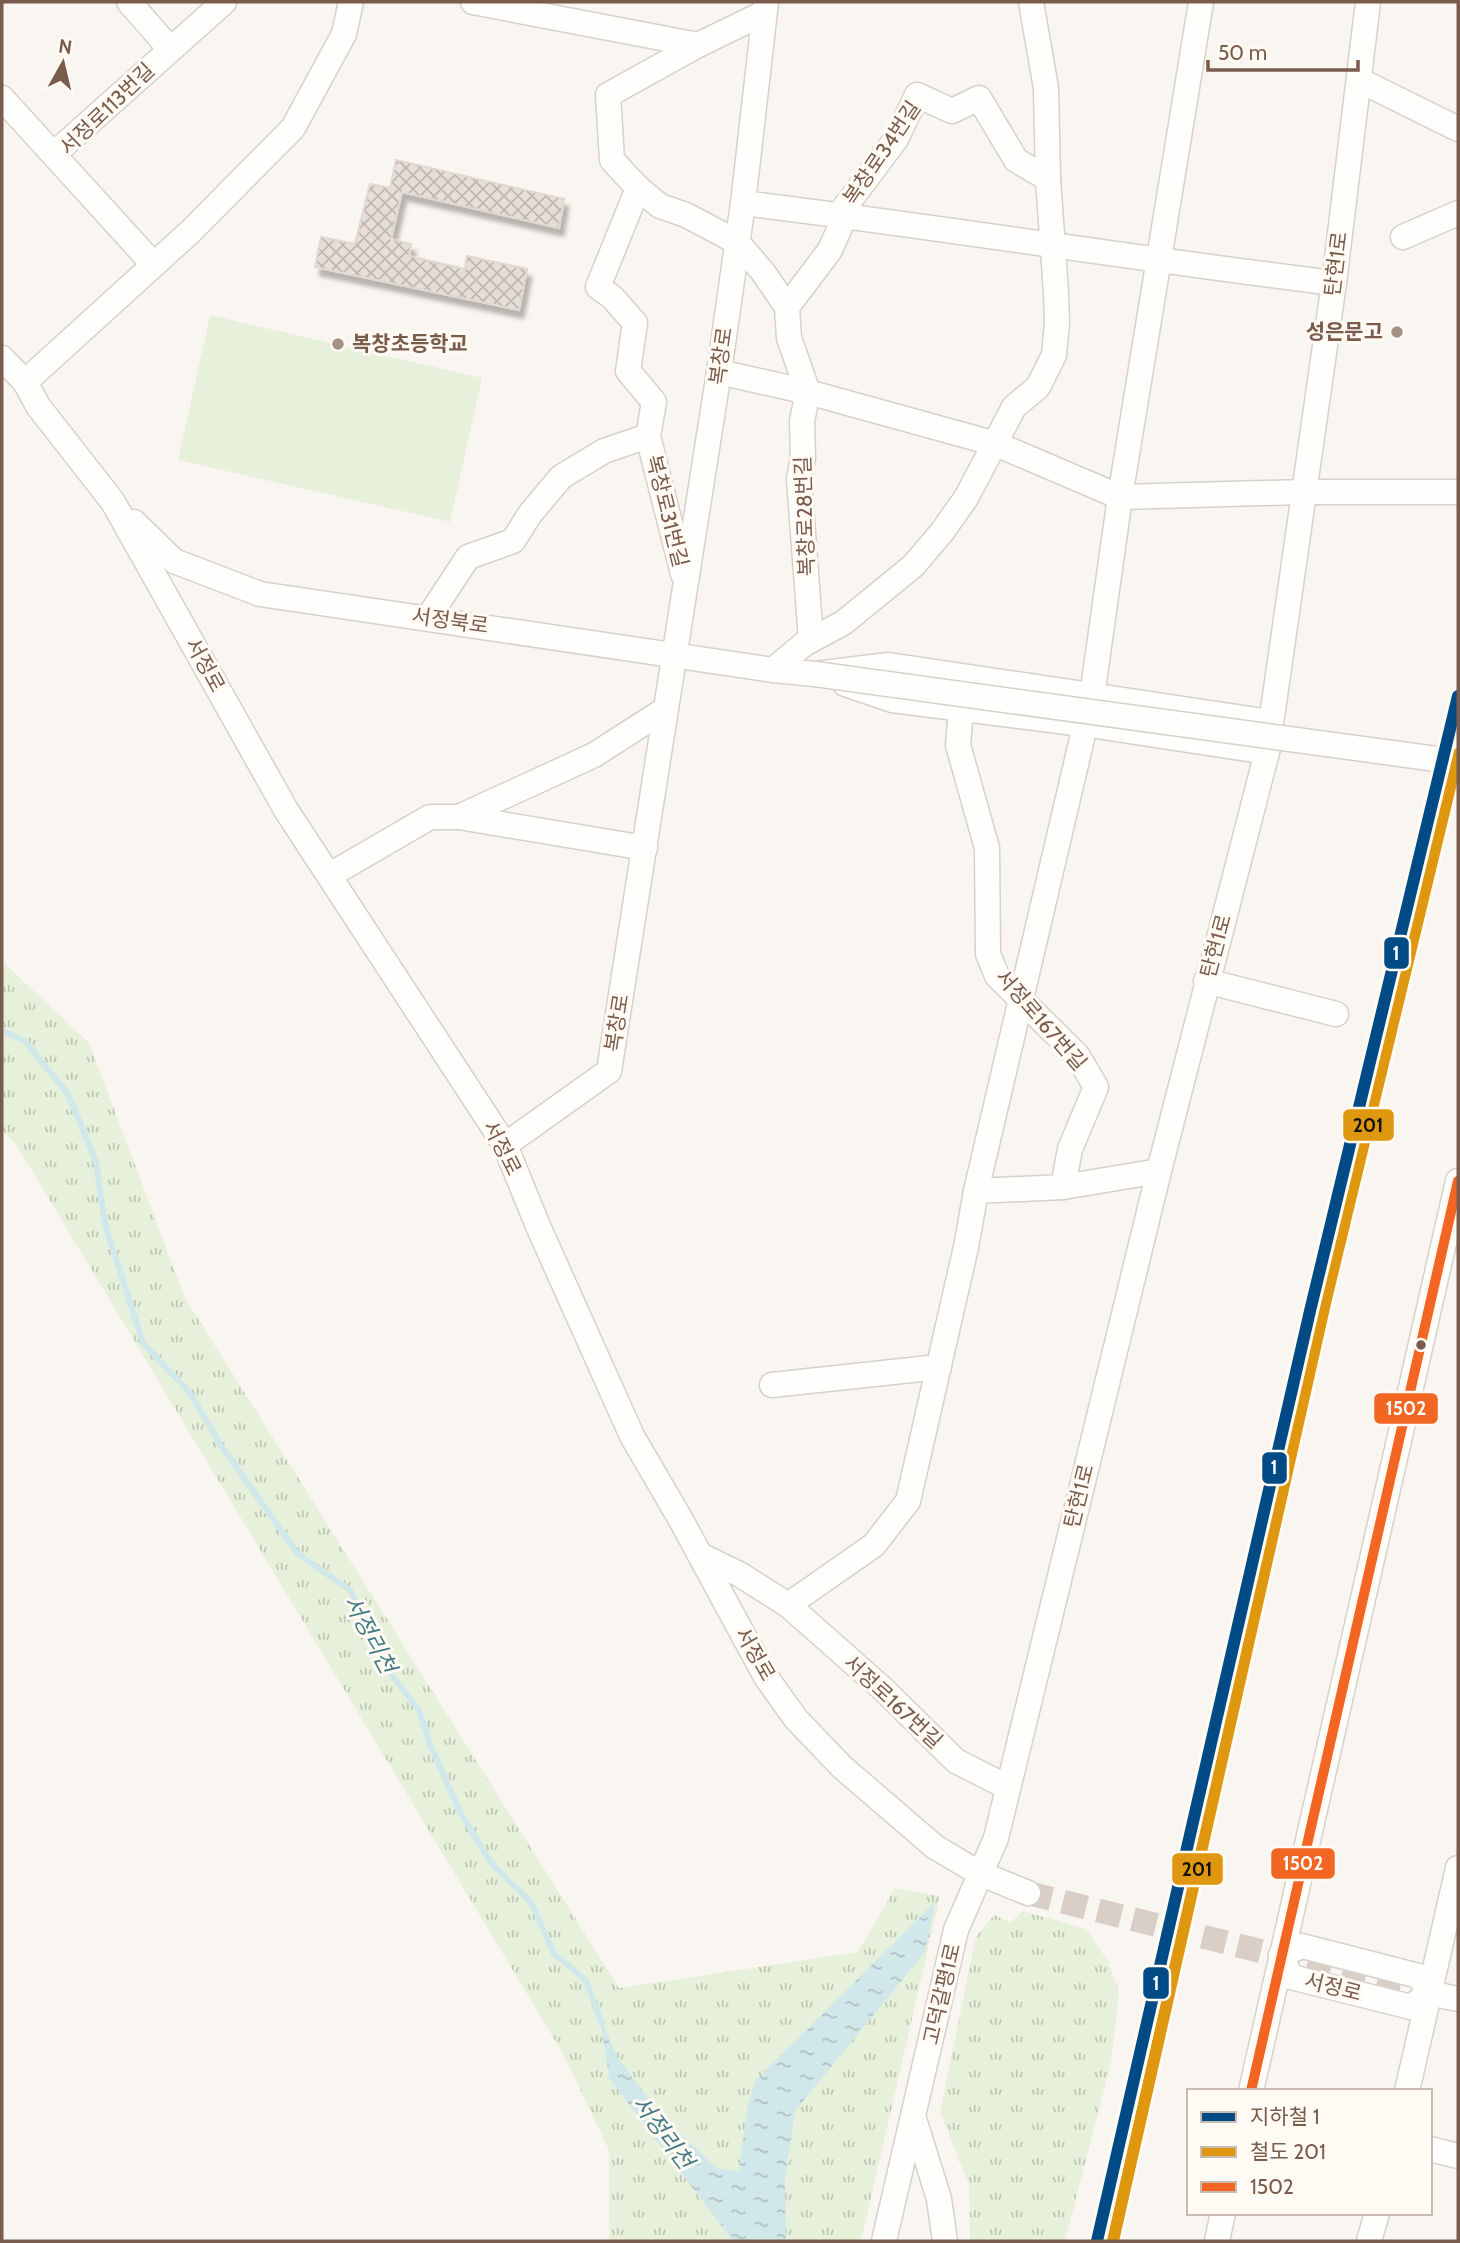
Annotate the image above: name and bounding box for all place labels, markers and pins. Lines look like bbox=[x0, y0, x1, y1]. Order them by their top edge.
place label: 성은문고 bbox=[1306, 319, 1383, 344]
marker: 성은문고 bbox=[1389, 324, 1405, 340]
place label: 복창초등학교 bbox=[352, 331, 468, 356]
marker: 복창초등학교 bbox=[330, 336, 346, 352]
unlabelled marker bbox=[1414, 1338, 1428, 1352]

